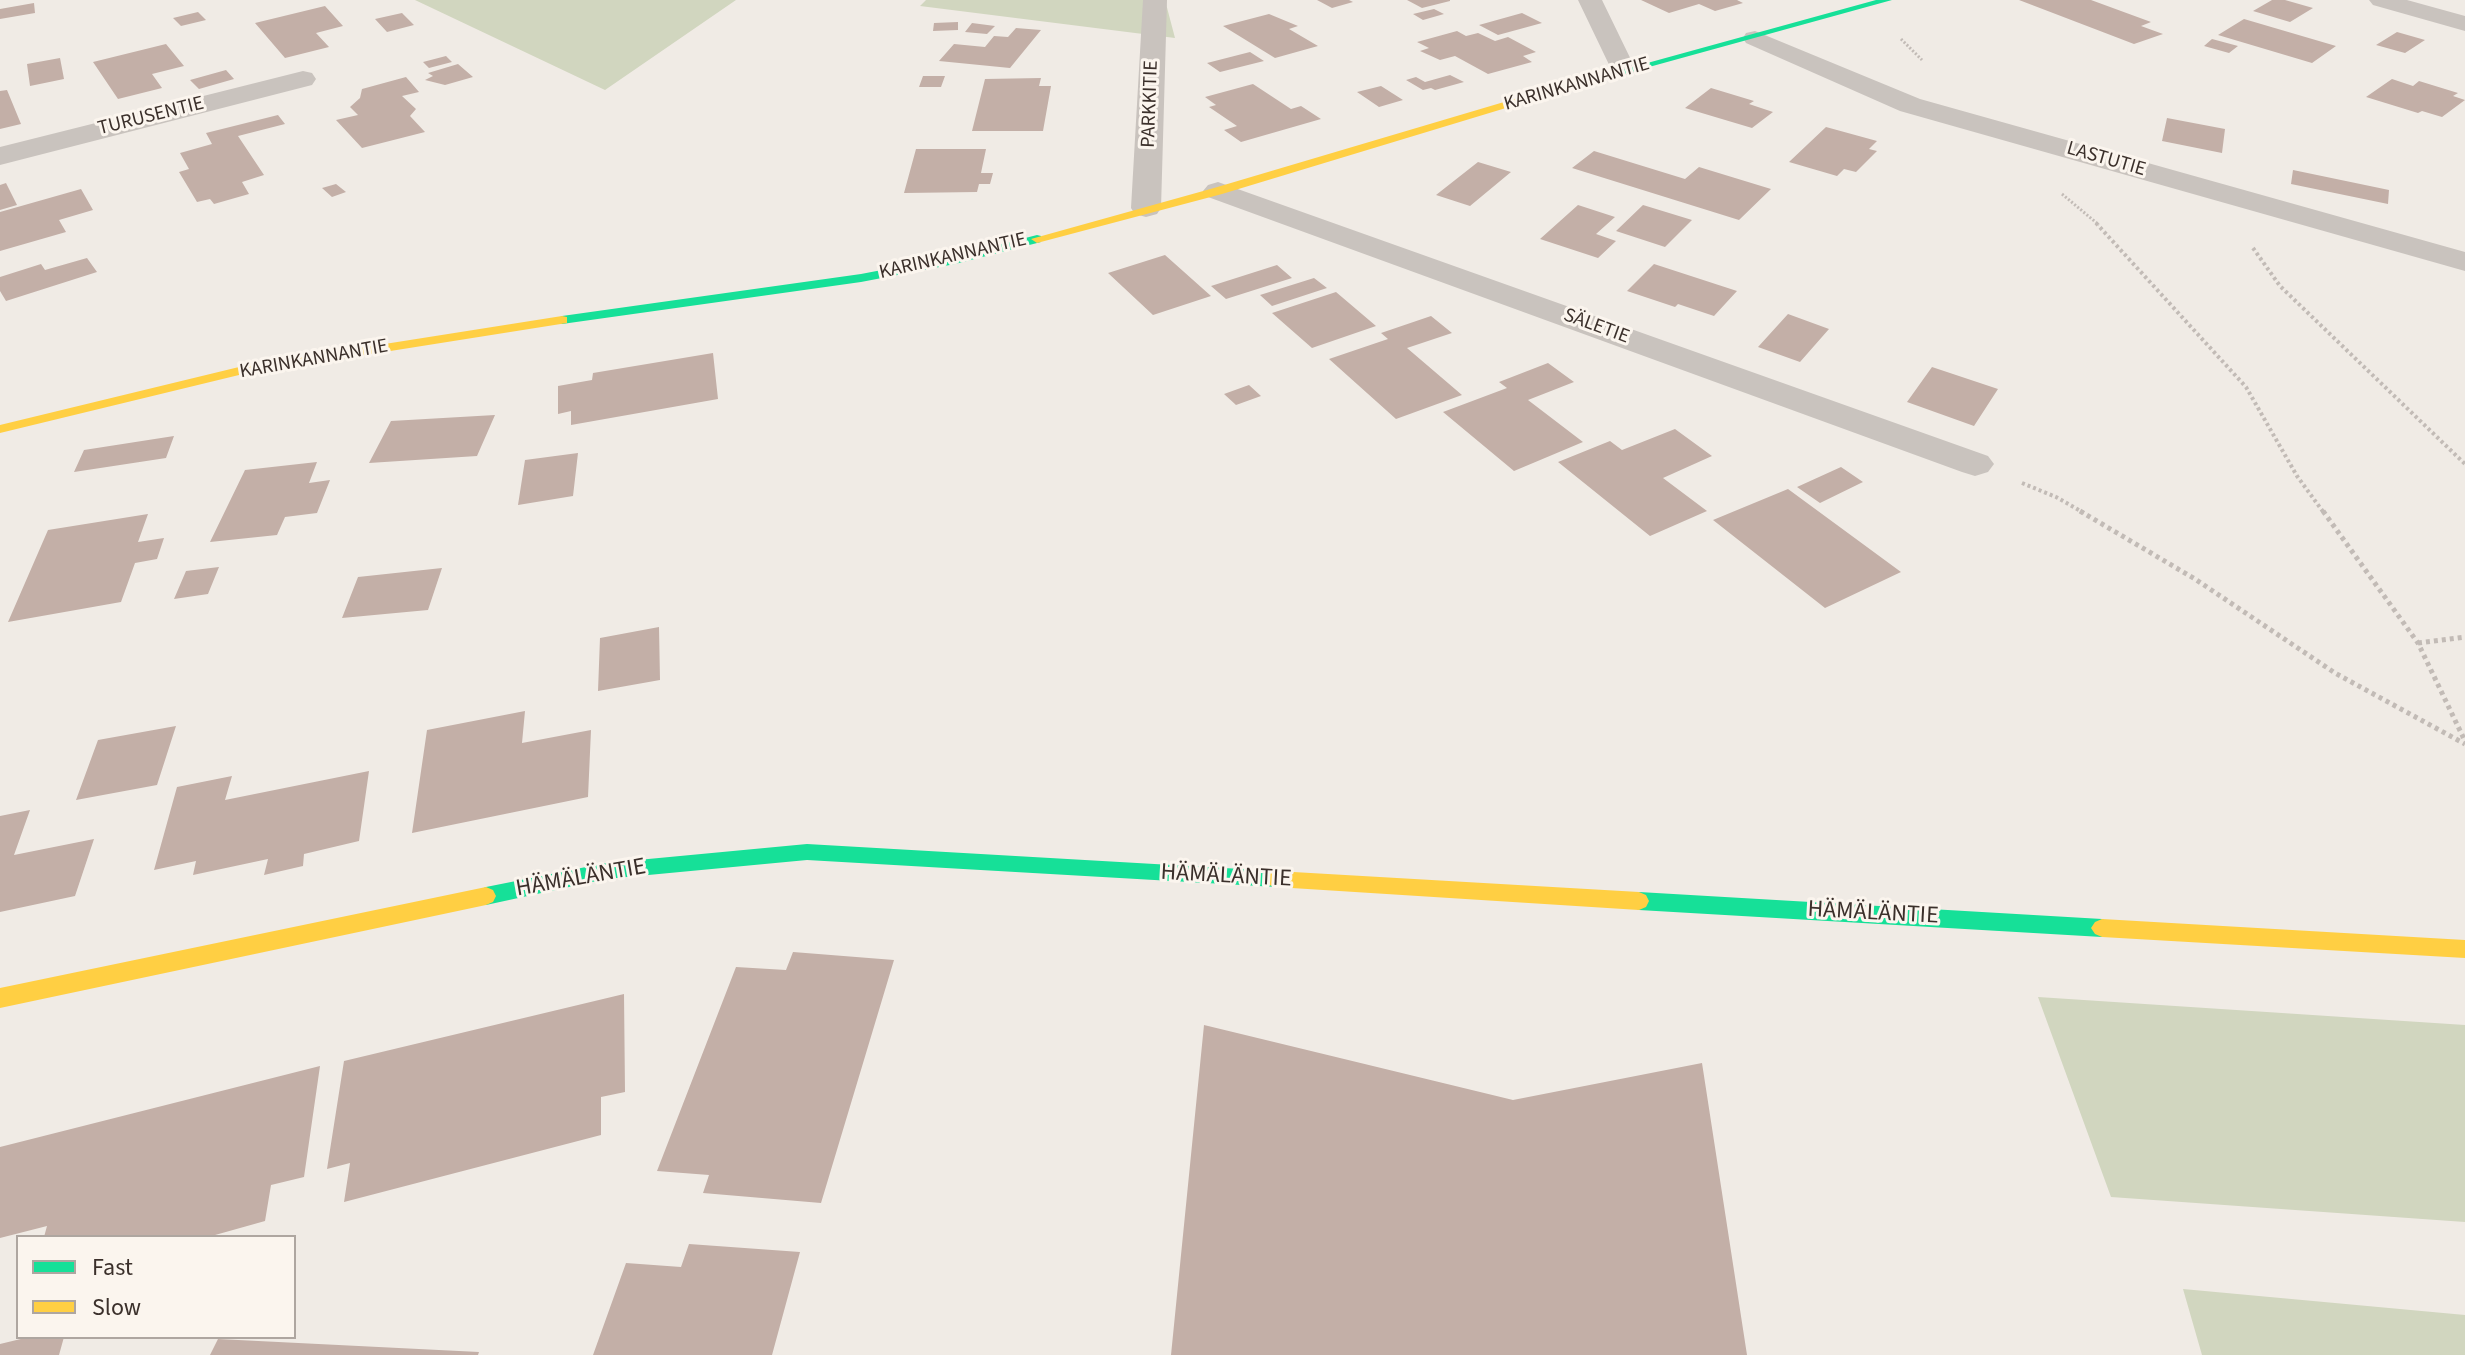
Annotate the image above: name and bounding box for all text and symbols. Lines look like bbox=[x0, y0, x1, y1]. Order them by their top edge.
street label: KARINKANNANTIE bbox=[1501, 53, 1653, 117]
street label: PARKKITIE bbox=[1137, 60, 1165, 148]
street label: TURUSENTIE bbox=[96, 92, 206, 142]
street label: LASTUTIE bbox=[2064, 137, 2148, 183]
street label: KARINKANNANTIE bbox=[877, 228, 1029, 286]
street label: SÄLETIE bbox=[1560, 304, 1632, 350]
street label: KARINKANNANTIE bbox=[238, 335, 390, 385]
street label: HÄMÄLÄNTIE bbox=[514, 853, 648, 905]
street label: HÄMÄLÄNTIE bbox=[1160, 859, 1292, 895]
street label: HÄMÄLÄNTIE bbox=[1807, 896, 1939, 932]
legend bbox=[16, 1235, 296, 1339]
text: Fast bbox=[92, 1250, 133, 1285]
text: Slow bbox=[92, 1290, 141, 1325]

